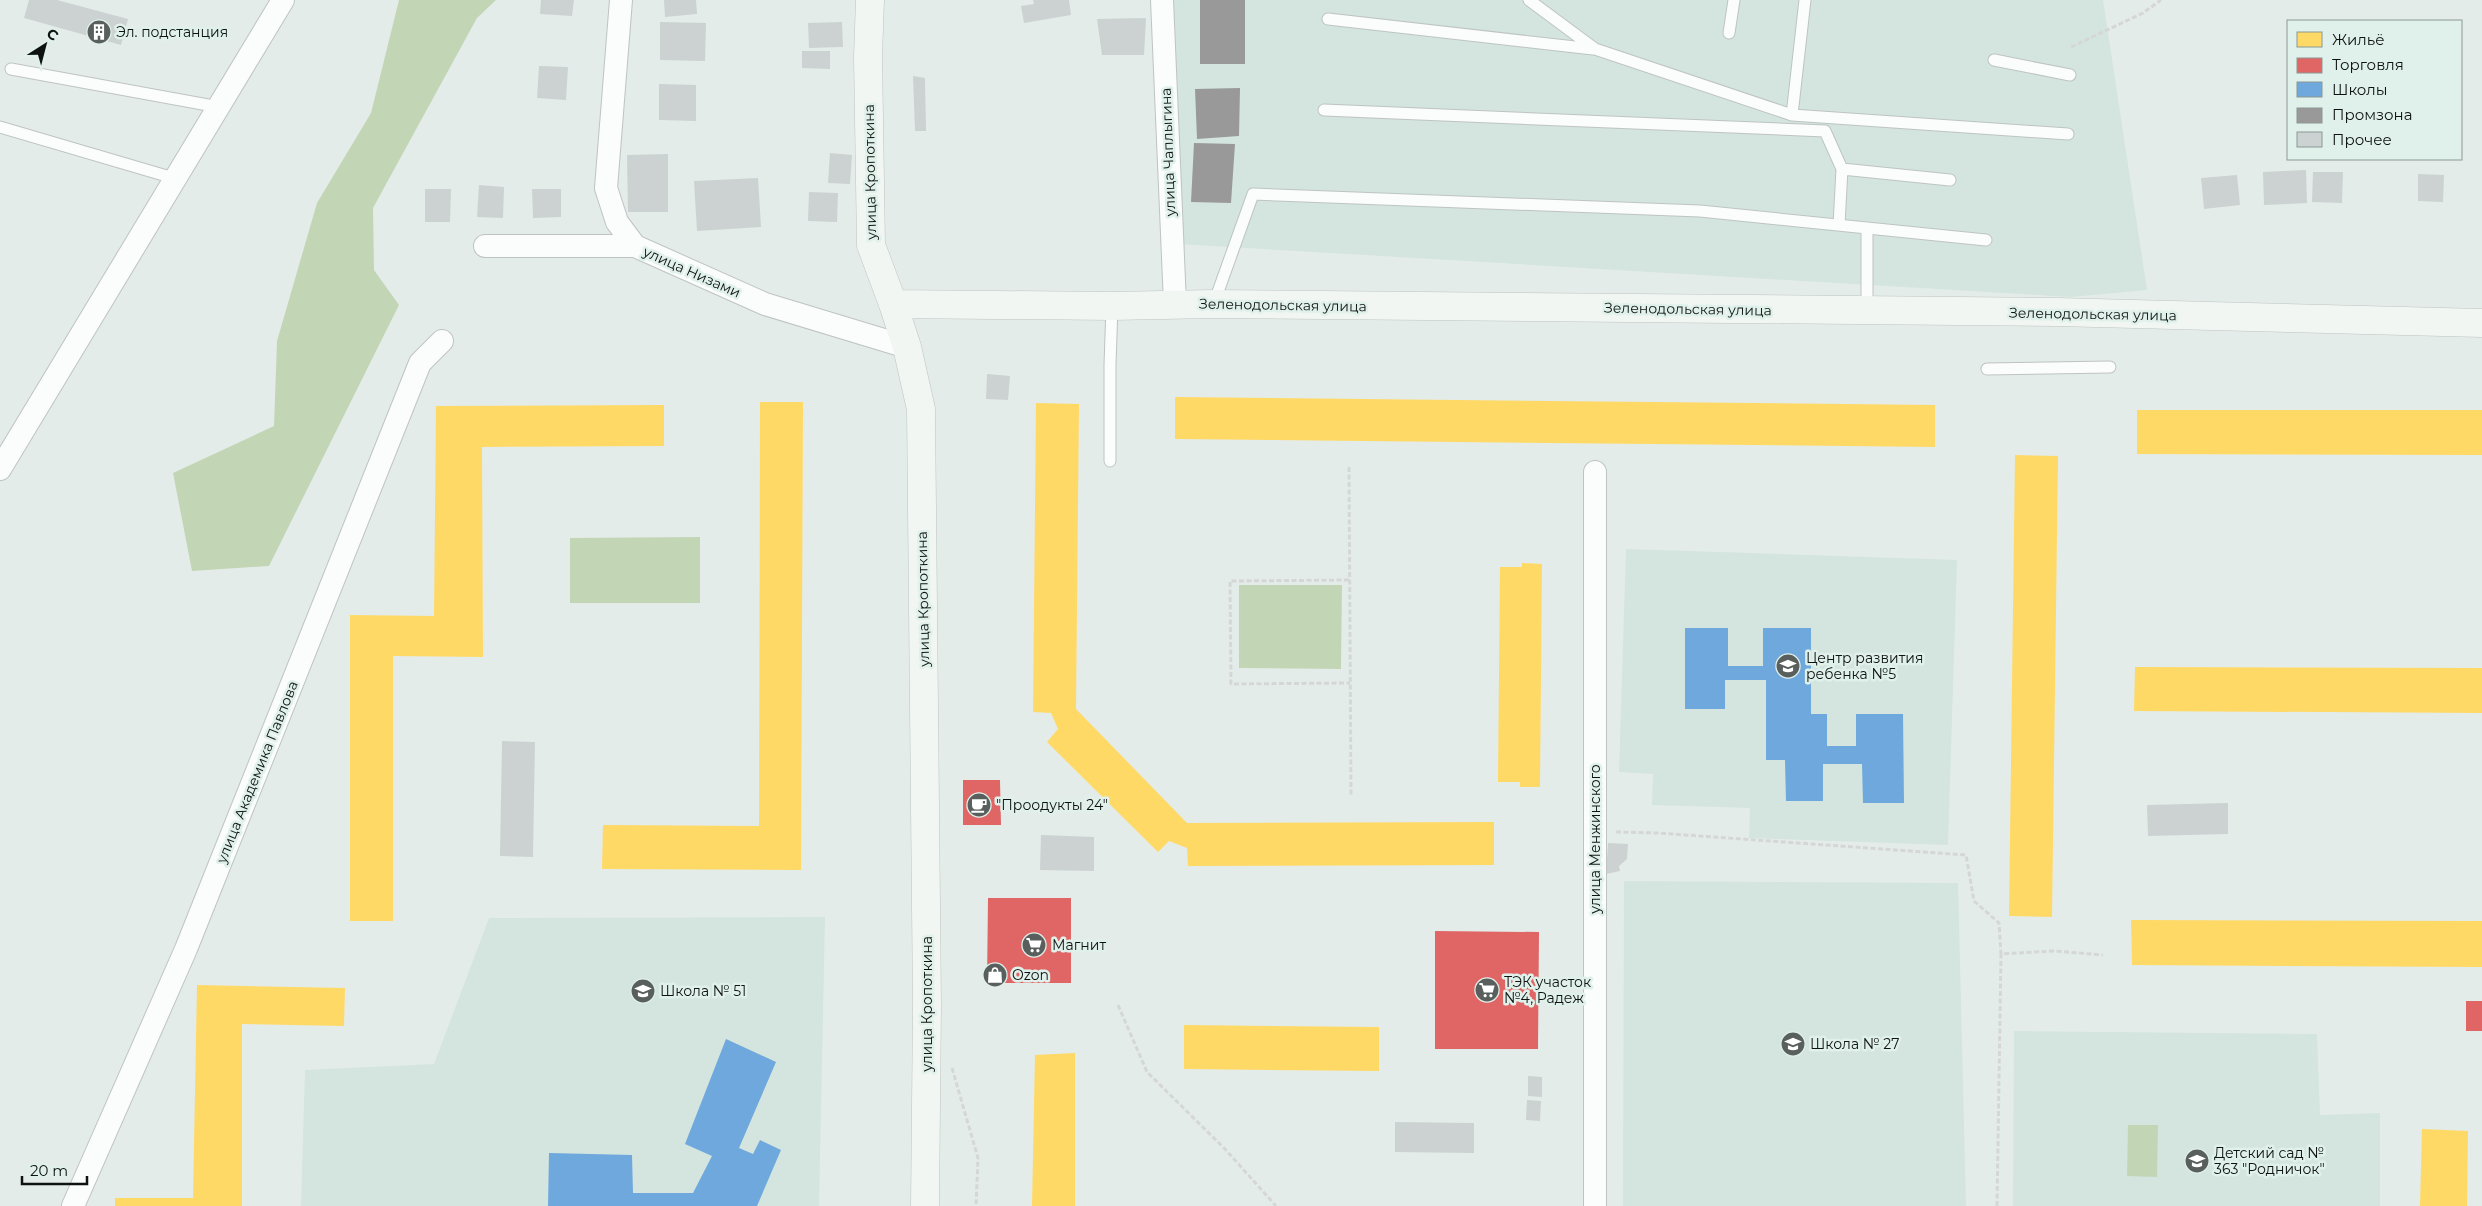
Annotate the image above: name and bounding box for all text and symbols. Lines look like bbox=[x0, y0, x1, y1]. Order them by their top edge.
building icon: Эл. подстанция bbox=[86, 19, 112, 45]
north arrow bbox=[20, 20, 70, 70]
legend bbox=[2287, 20, 2462, 160]
place label: Эл. подстанция bbox=[116, 23, 228, 41]
text: С bbox=[43, 24, 62, 45]
text: Жильё bbox=[2332, 30, 2385, 49]
text: Торговля bbox=[2332, 55, 2404, 74]
text: Школы bbox=[2332, 80, 2388, 99]
street label: улица Чаплыгина bbox=[1157, 87, 1179, 218]
street label: улица Кропоткина bbox=[860, 104, 880, 241]
text: Промзона bbox=[2332, 105, 2412, 124]
text: Прочее bbox=[2332, 130, 2392, 149]
street label: улица Низами bbox=[640, 242, 744, 302]
street label: Зеленодольская улица bbox=[1199, 295, 1367, 315]
street label: Зеленодольская улица bbox=[1604, 299, 1772, 319]
street label: Зеленодольская улица bbox=[2009, 304, 2177, 324]
street label: улица Кропоткина bbox=[913, 531, 933, 668]
place label: Центр развития ребенка №5 bbox=[1806, 649, 1923, 683]
school or university icon: Центр развития ребенка №5 bbox=[1775, 653, 1801, 679]
street label: улица Академика Павлова bbox=[212, 678, 302, 867]
street label: улица Менжинского bbox=[1586, 764, 1604, 915]
cafe icon: "Проодукты 24" bbox=[966, 792, 992, 818]
place label: "Проодукты 24" bbox=[996, 796, 1108, 814]
supermarket icon: Магнит bbox=[1021, 932, 1047, 958]
street label: улица Кропоткина bbox=[918, 936, 936, 1073]
place label: Магнит bbox=[1052, 936, 1106, 954]
shop icon: Ozon bbox=[982, 962, 1008, 988]
place label: Ozon bbox=[1012, 966, 1049, 984]
place label: ТЭК участок №4, Радеж bbox=[1504, 973, 1591, 1007]
supermarket icon: ТЭК участок №4, Радеж bbox=[1474, 977, 1500, 1003]
school or university icon: Школа № 51 bbox=[630, 978, 656, 1004]
place label: Школа № 51 bbox=[660, 982, 746, 1000]
school or university icon: Школа № 27 bbox=[1780, 1031, 1806, 1057]
place label: Школа № 27 bbox=[1810, 1035, 1899, 1053]
place label: Детский сад № 363 "Родничок" bbox=[2214, 1144, 2325, 1178]
school or university icon: Детский сад № 363 "Родничок" bbox=[2184, 1148, 2210, 1174]
scale bar bbox=[22, 1154, 88, 1186]
text: 20 m bbox=[30, 1161, 68, 1180]

